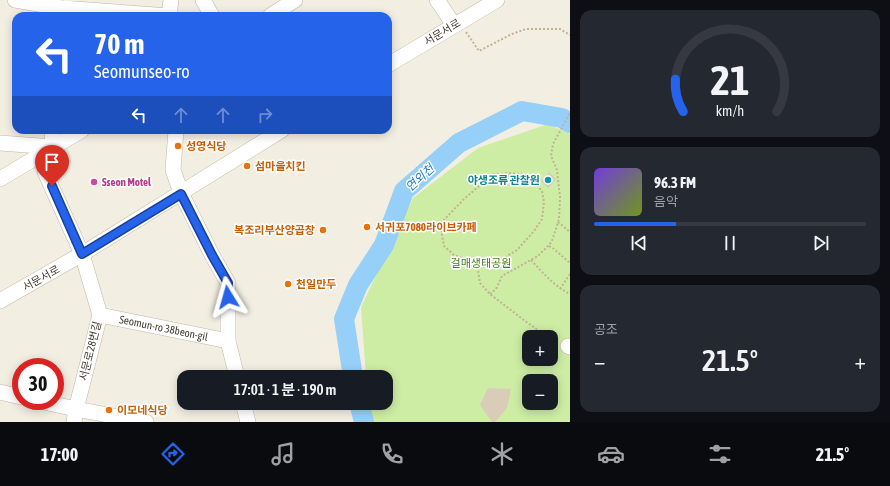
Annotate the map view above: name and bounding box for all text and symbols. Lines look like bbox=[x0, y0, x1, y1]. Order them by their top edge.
street label: 서문서로 bbox=[422, 16, 462, 48]
icon: left bbox=[28, 28, 80, 80]
text: 70 m bbox=[94, 28, 144, 60]
text: 21 bbox=[710, 55, 750, 103]
text: Seomunseo-ro bbox=[94, 61, 190, 82]
text: km/h bbox=[716, 102, 744, 118]
icon: left bbox=[128, 104, 150, 126]
icon: ahead bbox=[170, 104, 192, 126]
icon: ahead bbox=[212, 104, 234, 126]
icon: right bbox=[254, 104, 276, 126]
place label: 성영식당 bbox=[186, 140, 226, 152]
marker: 성영식당 bbox=[173, 141, 183, 151]
pin bbox=[35, 145, 69, 186]
icon: arrive bbox=[41, 151, 63, 173]
place label: 섬마을치킨 bbox=[255, 160, 306, 172]
water label: 연외천 bbox=[403, 160, 438, 194]
marker: 섬마을치킨 bbox=[242, 161, 252, 171]
place label: 야생조류 관찰원 bbox=[468, 174, 540, 186]
text: 96.3 FM bbox=[654, 174, 696, 191]
marker: 야생조류 관찰원 bbox=[543, 175, 553, 185]
place label: Sseon Motel bbox=[102, 176, 152, 188]
marker: Sseon Motel bbox=[89, 177, 99, 187]
text: 음악 bbox=[654, 194, 678, 209]
place label: 서귀포7080라이브카페 bbox=[375, 221, 477, 233]
marker: 서귀포7080라이브카페 bbox=[362, 222, 372, 232]
place label: 복조리부산양곱창 bbox=[234, 224, 315, 236]
marker: 복조리부산양곱창 bbox=[318, 225, 328, 235]
icon: previous bbox=[628, 232, 650, 254]
icon: pause bbox=[719, 232, 741, 254]
icon: next bbox=[810, 232, 832, 254]
park label: 걸매생태공원 bbox=[451, 257, 511, 269]
street label: 서문서로 bbox=[20, 263, 62, 293]
position arrow bbox=[207, 276, 249, 318]
place label: 천일만두 bbox=[296, 278, 336, 290]
marker: 천일만두 bbox=[283, 279, 293, 289]
street label: Seomun-ro 38beon-gil bbox=[118, 313, 209, 343]
street label: 서문로28번길 bbox=[77, 320, 103, 382]
text: 공조 bbox=[594, 322, 618, 337]
map controls bbox=[522, 330, 558, 410]
button: + bbox=[522, 330, 558, 366]
text: 21.5° bbox=[702, 343, 758, 377]
text: − bbox=[594, 348, 605, 374]
text: + bbox=[855, 348, 866, 374]
speed limit sign: 30 bbox=[12, 358, 64, 410]
button: − bbox=[522, 374, 558, 410]
text: 17:01 · 1 분 · 190 m bbox=[234, 381, 336, 398]
place label: 이모네식당 bbox=[117, 404, 168, 416]
marker: 이모네식당 bbox=[104, 405, 114, 415]
icon: directions bbox=[159, 440, 187, 468]
icon: music bbox=[269, 440, 297, 468]
icon: phone bbox=[378, 440, 406, 468]
icon: climate bbox=[488, 440, 516, 468]
icon: car bbox=[597, 440, 625, 468]
icon: filters bbox=[706, 440, 734, 468]
text: 17:00 bbox=[41, 444, 78, 465]
text: 21.5° bbox=[816, 444, 849, 465]

